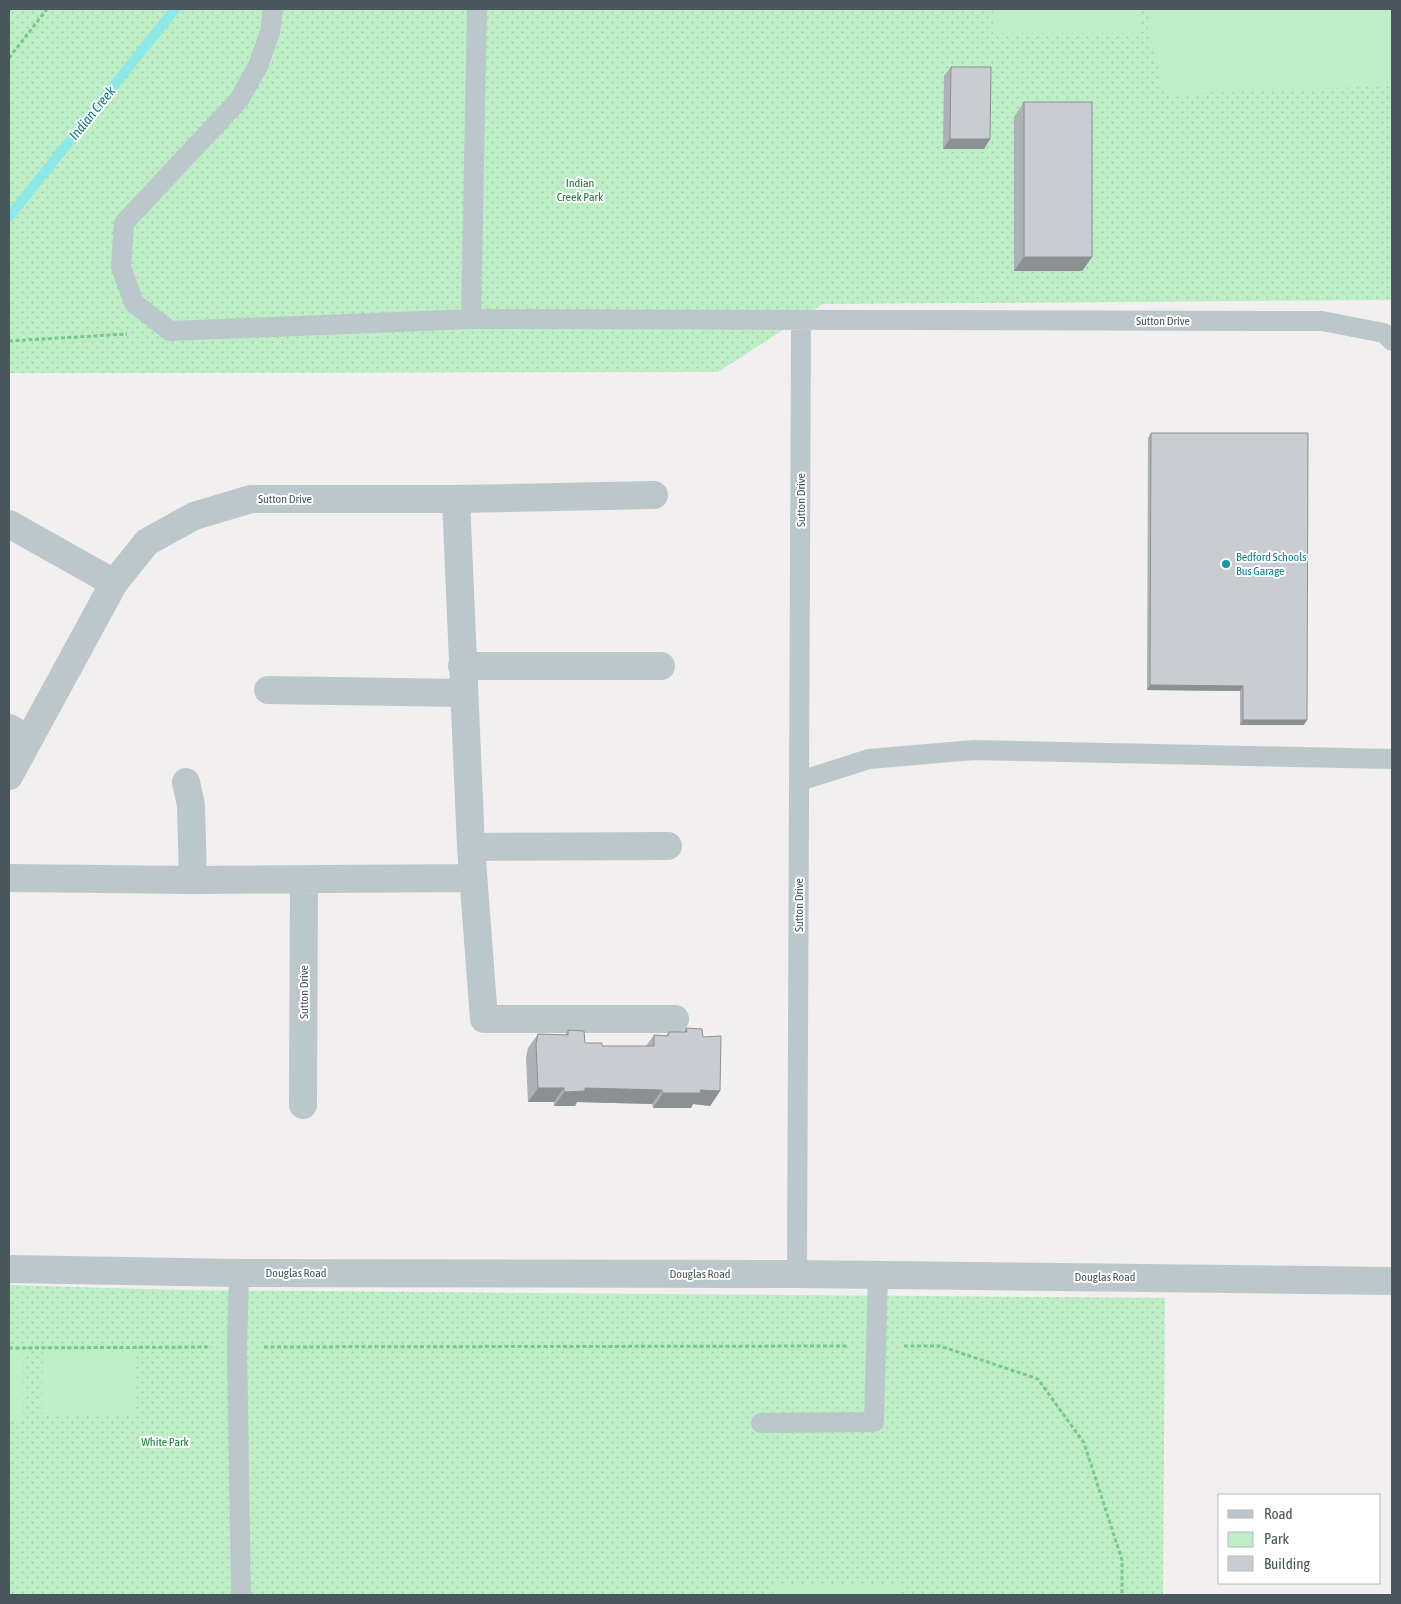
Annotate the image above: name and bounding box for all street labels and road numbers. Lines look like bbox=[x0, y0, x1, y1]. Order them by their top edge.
street label: Sutton Drive bbox=[1136, 314, 1190, 328]
street label: Sutton Drive bbox=[794, 473, 808, 527]
street label: Sutton Drive bbox=[258, 492, 312, 506]
street label: Sutton Drive bbox=[792, 878, 806, 932]
street label: Sutton Drive bbox=[297, 965, 311, 1019]
street label: Douglas Road bbox=[266, 1266, 326, 1280]
street label: Douglas Road bbox=[670, 1267, 730, 1281]
street label: Douglas Road bbox=[1075, 1270, 1135, 1284]

